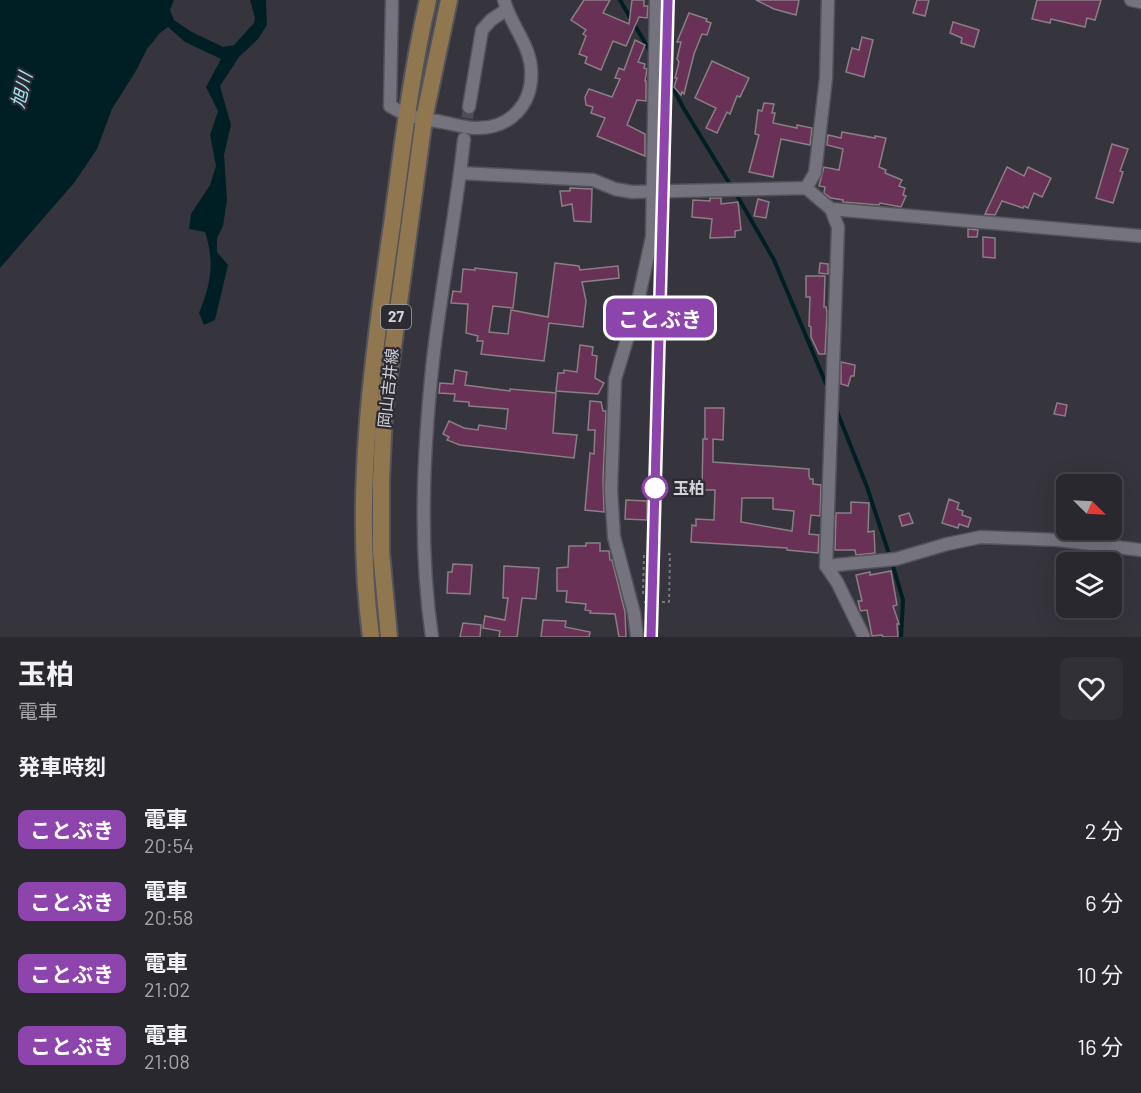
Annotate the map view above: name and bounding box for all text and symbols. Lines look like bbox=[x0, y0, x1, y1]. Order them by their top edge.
water label: 旭川 bbox=[6, 68, 37, 110]
line badge: ことぶき bbox=[618, 298, 702, 338]
road number: 27 bbox=[381, 305, 411, 329]
text: ことぶき bbox=[618, 306, 702, 331]
street label: 岡山吉井線 bbox=[374, 347, 401, 429]
north arrow bbox=[1056, 474, 1122, 540]
map controls bbox=[1056, 474, 1122, 618]
marker: 玉柏 bbox=[642, 475, 668, 501]
place label: 玉柏 bbox=[673, 478, 705, 497]
button: layers bbox=[1056, 552, 1122, 618]
text: 玉柏 bbox=[18, 656, 74, 690]
button: heart bbox=[1060, 657, 1123, 720]
text: 電車 bbox=[18, 699, 58, 723]
text: 発車時刻 bbox=[18, 753, 106, 779]
text: 電車 bbox=[144, 805, 188, 831]
text: ことぶき bbox=[30, 817, 114, 842]
text: 2 分 bbox=[1085, 817, 1123, 843]
text: 20:54 bbox=[144, 833, 194, 857]
text: 電車 bbox=[144, 877, 188, 903]
text: ことぶき bbox=[30, 889, 114, 914]
text: 6 分 bbox=[1085, 889, 1123, 915]
text: 20:58 bbox=[144, 905, 194, 929]
text: 電車 bbox=[144, 949, 188, 975]
text: ことぶき bbox=[30, 961, 114, 986]
text: 10 分 bbox=[1076, 961, 1123, 987]
text: 21:02 bbox=[144, 977, 190, 1001]
text: 電車 bbox=[144, 1021, 188, 1047]
text: ことぶき bbox=[30, 1033, 114, 1058]
text: 16 分 bbox=[1078, 1033, 1123, 1059]
text: 21:08 bbox=[144, 1049, 190, 1073]

